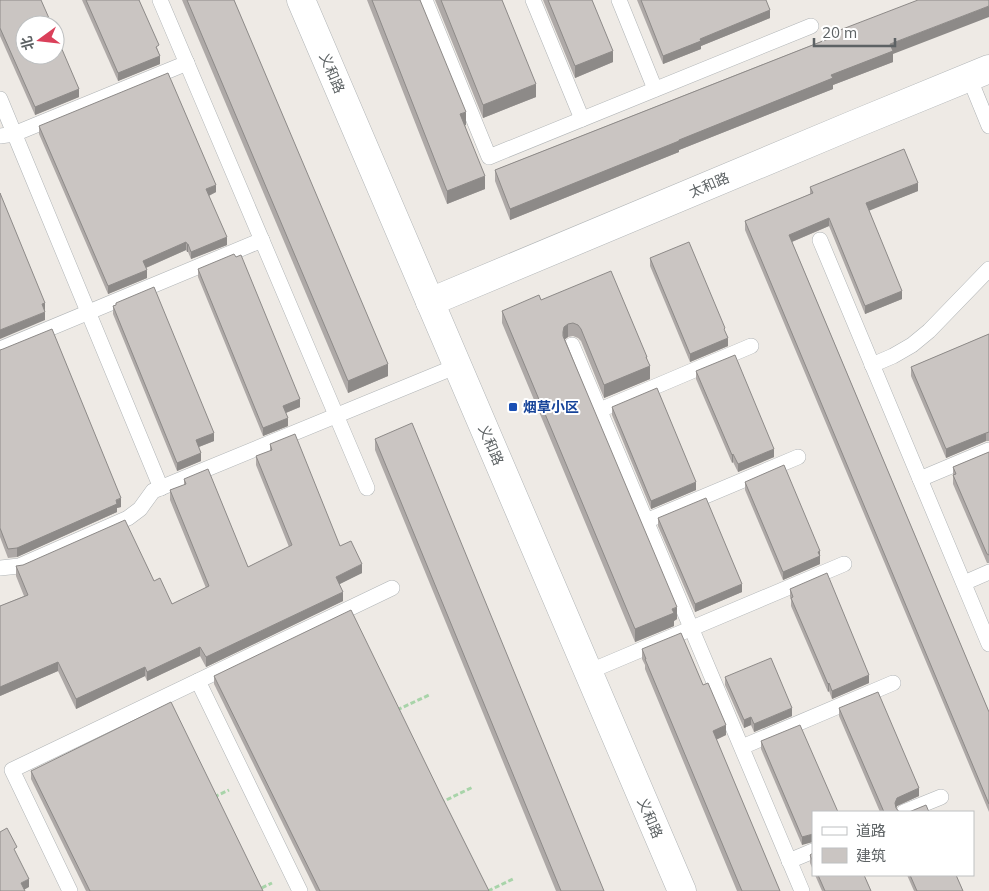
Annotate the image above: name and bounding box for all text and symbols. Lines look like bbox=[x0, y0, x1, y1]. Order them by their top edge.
north arrow bbox=[15, 15, 65, 65]
scale bar bbox=[814, 15, 895, 47]
text: 20 m bbox=[822, 23, 857, 42]
text: 北 bbox=[17, 34, 38, 52]
street label: 义和路 bbox=[316, 50, 348, 96]
street label: 太和路 bbox=[686, 169, 732, 201]
place label: 烟草小区 bbox=[523, 398, 579, 416]
marker: 烟草小区 bbox=[507, 401, 519, 413]
street label: 义和路 bbox=[475, 422, 507, 468]
street label: 义和路 bbox=[634, 795, 666, 841]
legend bbox=[812, 811, 974, 876]
text: 道路 bbox=[856, 821, 886, 840]
text: 建筑 bbox=[856, 846, 886, 865]

